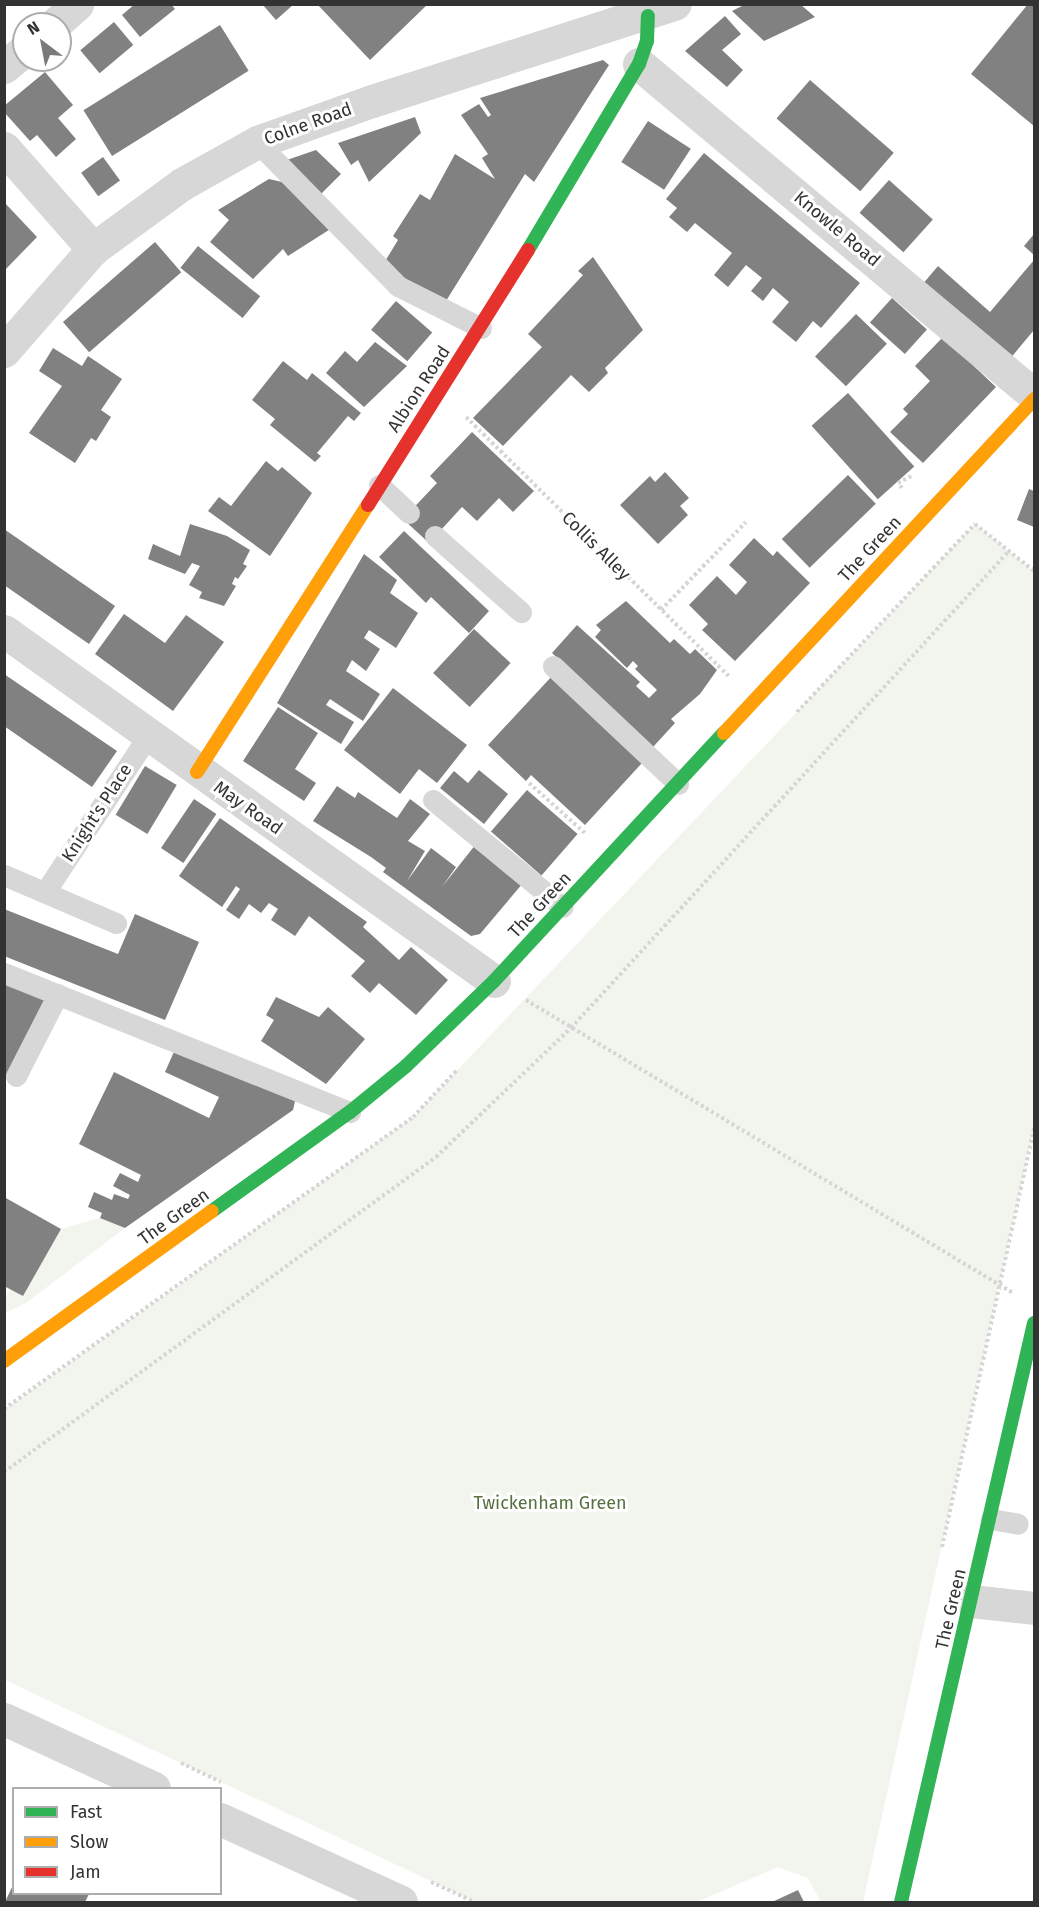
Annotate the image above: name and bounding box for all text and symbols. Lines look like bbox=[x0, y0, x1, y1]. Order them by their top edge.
north arrow bbox=[12, 12, 72, 72]
text: N bbox=[24, 17, 43, 39]
street label: Colne Road bbox=[261, 98, 355, 150]
street label: Knowle Road bbox=[790, 187, 884, 271]
street label: Albion Road bbox=[383, 342, 455, 436]
street label: Collis Alley bbox=[557, 507, 635, 585]
street label: The Green bbox=[834, 512, 906, 586]
street label: Knight's Place bbox=[57, 760, 137, 866]
street label: May Road bbox=[210, 777, 286, 839]
street label: The Green bbox=[504, 868, 576, 942]
street label: The Green bbox=[134, 1184, 214, 1250]
park label: Twickenham Green bbox=[473, 1492, 627, 1514]
street label: The Green bbox=[931, 1566, 971, 1652]
legend bbox=[12, 1787, 222, 1895]
text: Fast bbox=[70, 1801, 102, 1823]
text: Slow bbox=[70, 1831, 108, 1853]
text: Jam bbox=[70, 1861, 101, 1883]

